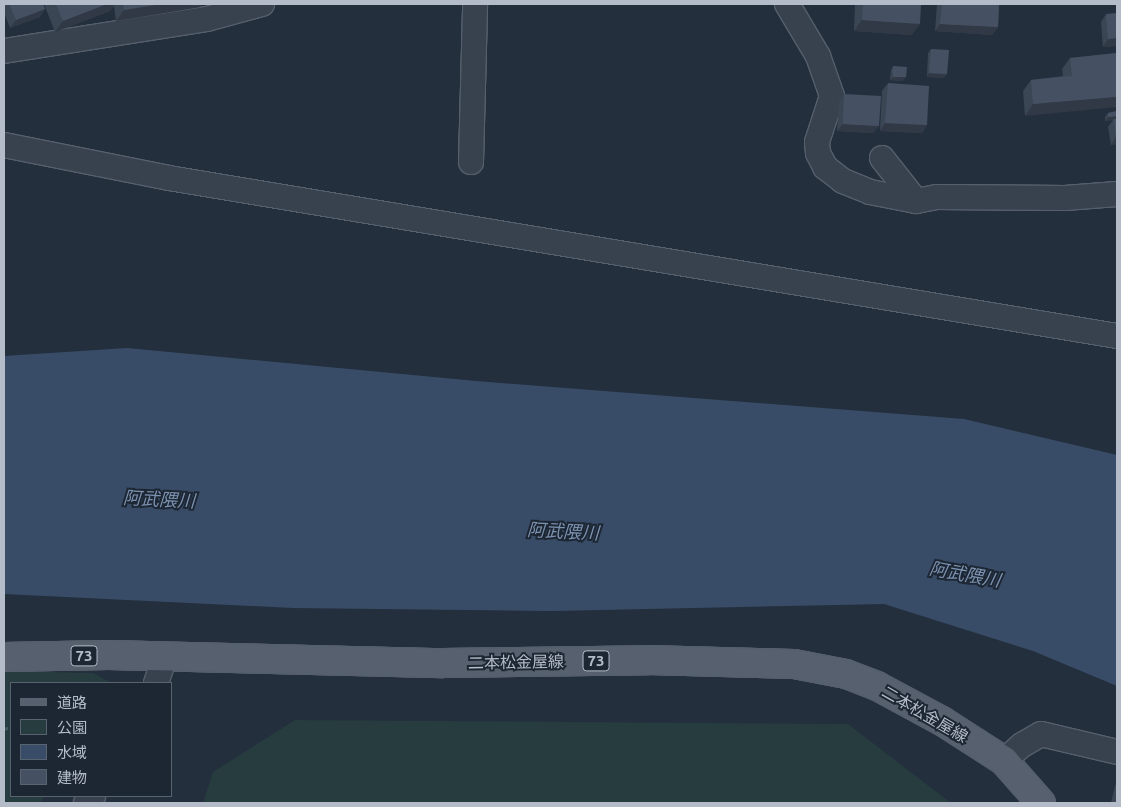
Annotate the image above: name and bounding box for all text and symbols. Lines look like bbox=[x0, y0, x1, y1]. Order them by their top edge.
water label: 阿武隈川 bbox=[122, 486, 196, 512]
water label: 阿武隈川 bbox=[526, 518, 600, 544]
water label: 阿武隈川 bbox=[928, 557, 1002, 591]
road number: 73 bbox=[70, 644, 98, 668]
road number: 73 bbox=[582, 648, 610, 674]
street label: 二本松金屋線 bbox=[468, 652, 564, 672]
legend bbox=[10, 682, 172, 797]
street label: 二本松金屋線 bbox=[879, 682, 971, 746]
text: 道路 bbox=[57, 694, 87, 711]
text: 公園 bbox=[57, 719, 87, 736]
text: 水域 bbox=[57, 744, 87, 761]
text: 建物 bbox=[57, 769, 87, 786]

